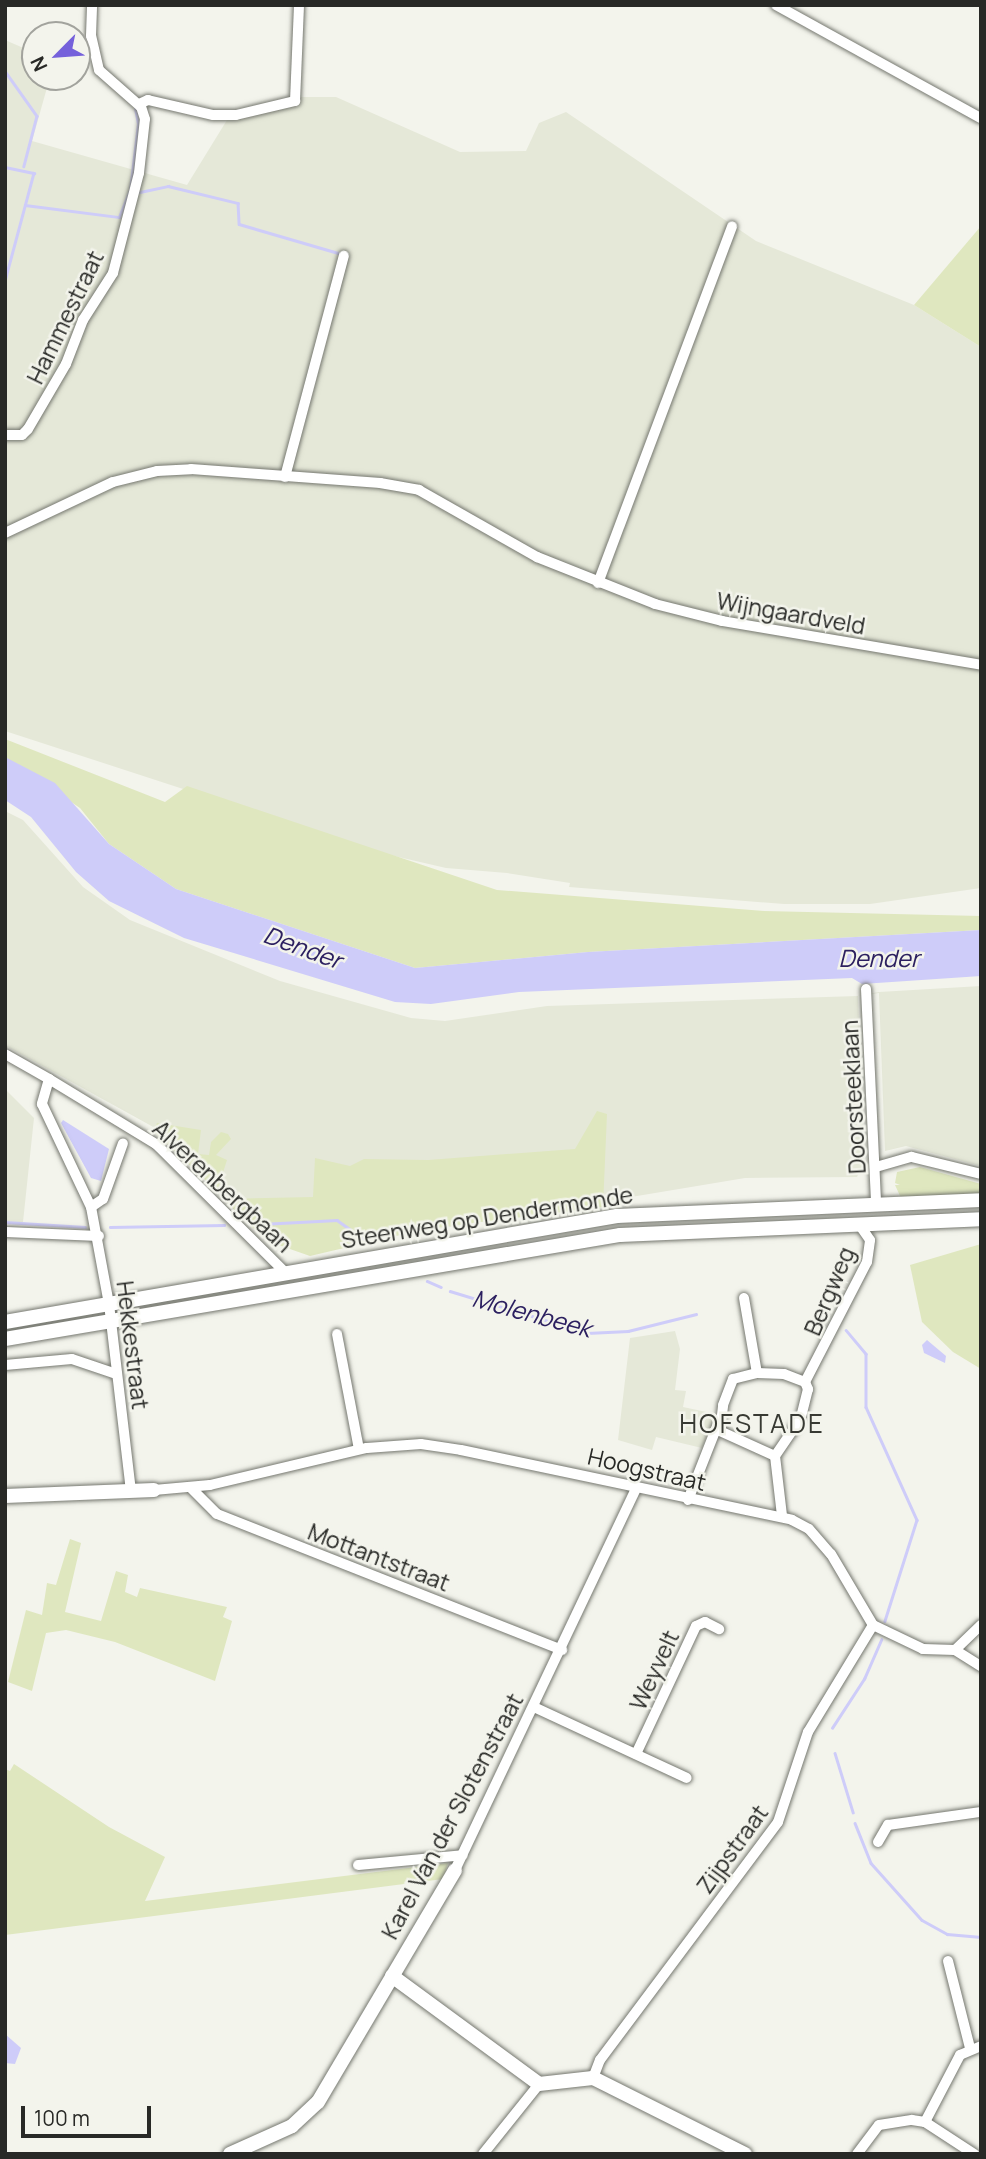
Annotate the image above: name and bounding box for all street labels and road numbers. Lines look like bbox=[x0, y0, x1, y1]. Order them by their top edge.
street label: Hammestraat bbox=[21, 246, 109, 388]
street label: Wijngaardveld bbox=[715, 586, 867, 640]
street label: Doorsteeklaan bbox=[835, 1019, 871, 1175]
street label: Alverenbergbaan bbox=[147, 1114, 299, 1258]
street label: Steenweg op Dendermonde bbox=[339, 1180, 635, 1254]
street label: Bergweg bbox=[798, 1243, 860, 1339]
street label: Hekkestraat bbox=[111, 1279, 155, 1411]
street label: Hoogstraat bbox=[585, 1442, 709, 1496]
street label: Mottantstraat bbox=[304, 1517, 454, 1597]
street label: Weyvelt bbox=[624, 1626, 684, 1714]
street label: Karel Van der Slotenstraat bbox=[375, 1688, 529, 1944]
street label: Zijpstraat bbox=[691, 1799, 773, 1899]

